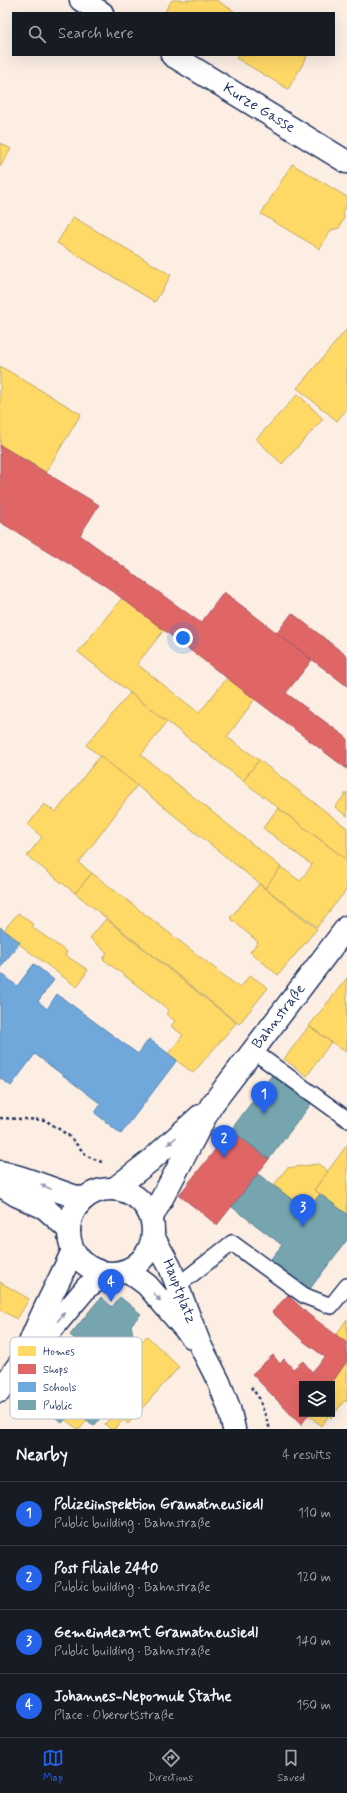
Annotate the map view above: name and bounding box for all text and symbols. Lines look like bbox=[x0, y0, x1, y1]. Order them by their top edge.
search box bbox=[12, 12, 335, 56]
icon: search bbox=[26, 23, 48, 45]
text: Search here bbox=[58, 24, 134, 44]
street label: Kurze Gasse bbox=[219, 78, 299, 138]
your location bbox=[173, 628, 193, 648]
street label: Bahnstraße bbox=[248, 980, 310, 1053]
pin: 1 bbox=[251, 1081, 277, 1114]
pin: 2 bbox=[211, 1125, 237, 1158]
one-way arrow bbox=[167, 1137, 177, 1146]
one-way arrow bbox=[41, 1184, 52, 1190]
pin: 3 bbox=[290, 1194, 316, 1227]
street label: Hauptplatz bbox=[157, 1255, 201, 1326]
pin: 4 bbox=[98, 1269, 124, 1302]
one-way arrow bbox=[152, 1291, 161, 1302]
one-way arrow bbox=[56, 1312, 65, 1323]
legend bbox=[10, 1337, 142, 1419]
text: Homes bbox=[43, 1345, 75, 1359]
text: Shops bbox=[43, 1363, 68, 1377]
text: Schools bbox=[43, 1381, 77, 1395]
map controls bbox=[299, 1381, 335, 1417]
button: layers bbox=[299, 1381, 335, 1417]
text: Public bbox=[43, 1399, 73, 1413]
text: Nearby bbox=[16, 1444, 68, 1466]
text: 4 results bbox=[282, 1447, 331, 1464]
text: Polizeiinspektion Gramatneusiedl bbox=[54, 1495, 263, 1515]
text: 1 bbox=[26, 1505, 32, 1522]
text: 110 m bbox=[298, 1505, 331, 1522]
text: Public building · Bahnstraße bbox=[54, 1515, 211, 1532]
text: Post Filiale 2440 bbox=[54, 1559, 158, 1579]
text: 2 bbox=[26, 1569, 32, 1586]
text: 120 m bbox=[297, 1569, 331, 1586]
text: Public building · Bahnstraße bbox=[54, 1579, 211, 1596]
text: Gemeindeamt Gramatneusiedl bbox=[54, 1623, 258, 1643]
text: 3 bbox=[26, 1633, 32, 1650]
text: 140 m bbox=[296, 1633, 331, 1650]
text: Public building · Bahnstraße bbox=[54, 1643, 211, 1660]
text: Johannes-Nepomuk Statue bbox=[54, 1687, 232, 1707]
text: 4 bbox=[25, 1697, 33, 1714]
text: 150 m bbox=[297, 1697, 331, 1714]
text: Place · Oberortsstraße bbox=[54, 1707, 174, 1724]
tab: Map bbox=[42, 1747, 64, 1785]
tab: Directions bbox=[148, 1747, 193, 1785]
tab: Saved bbox=[277, 1747, 305, 1785]

